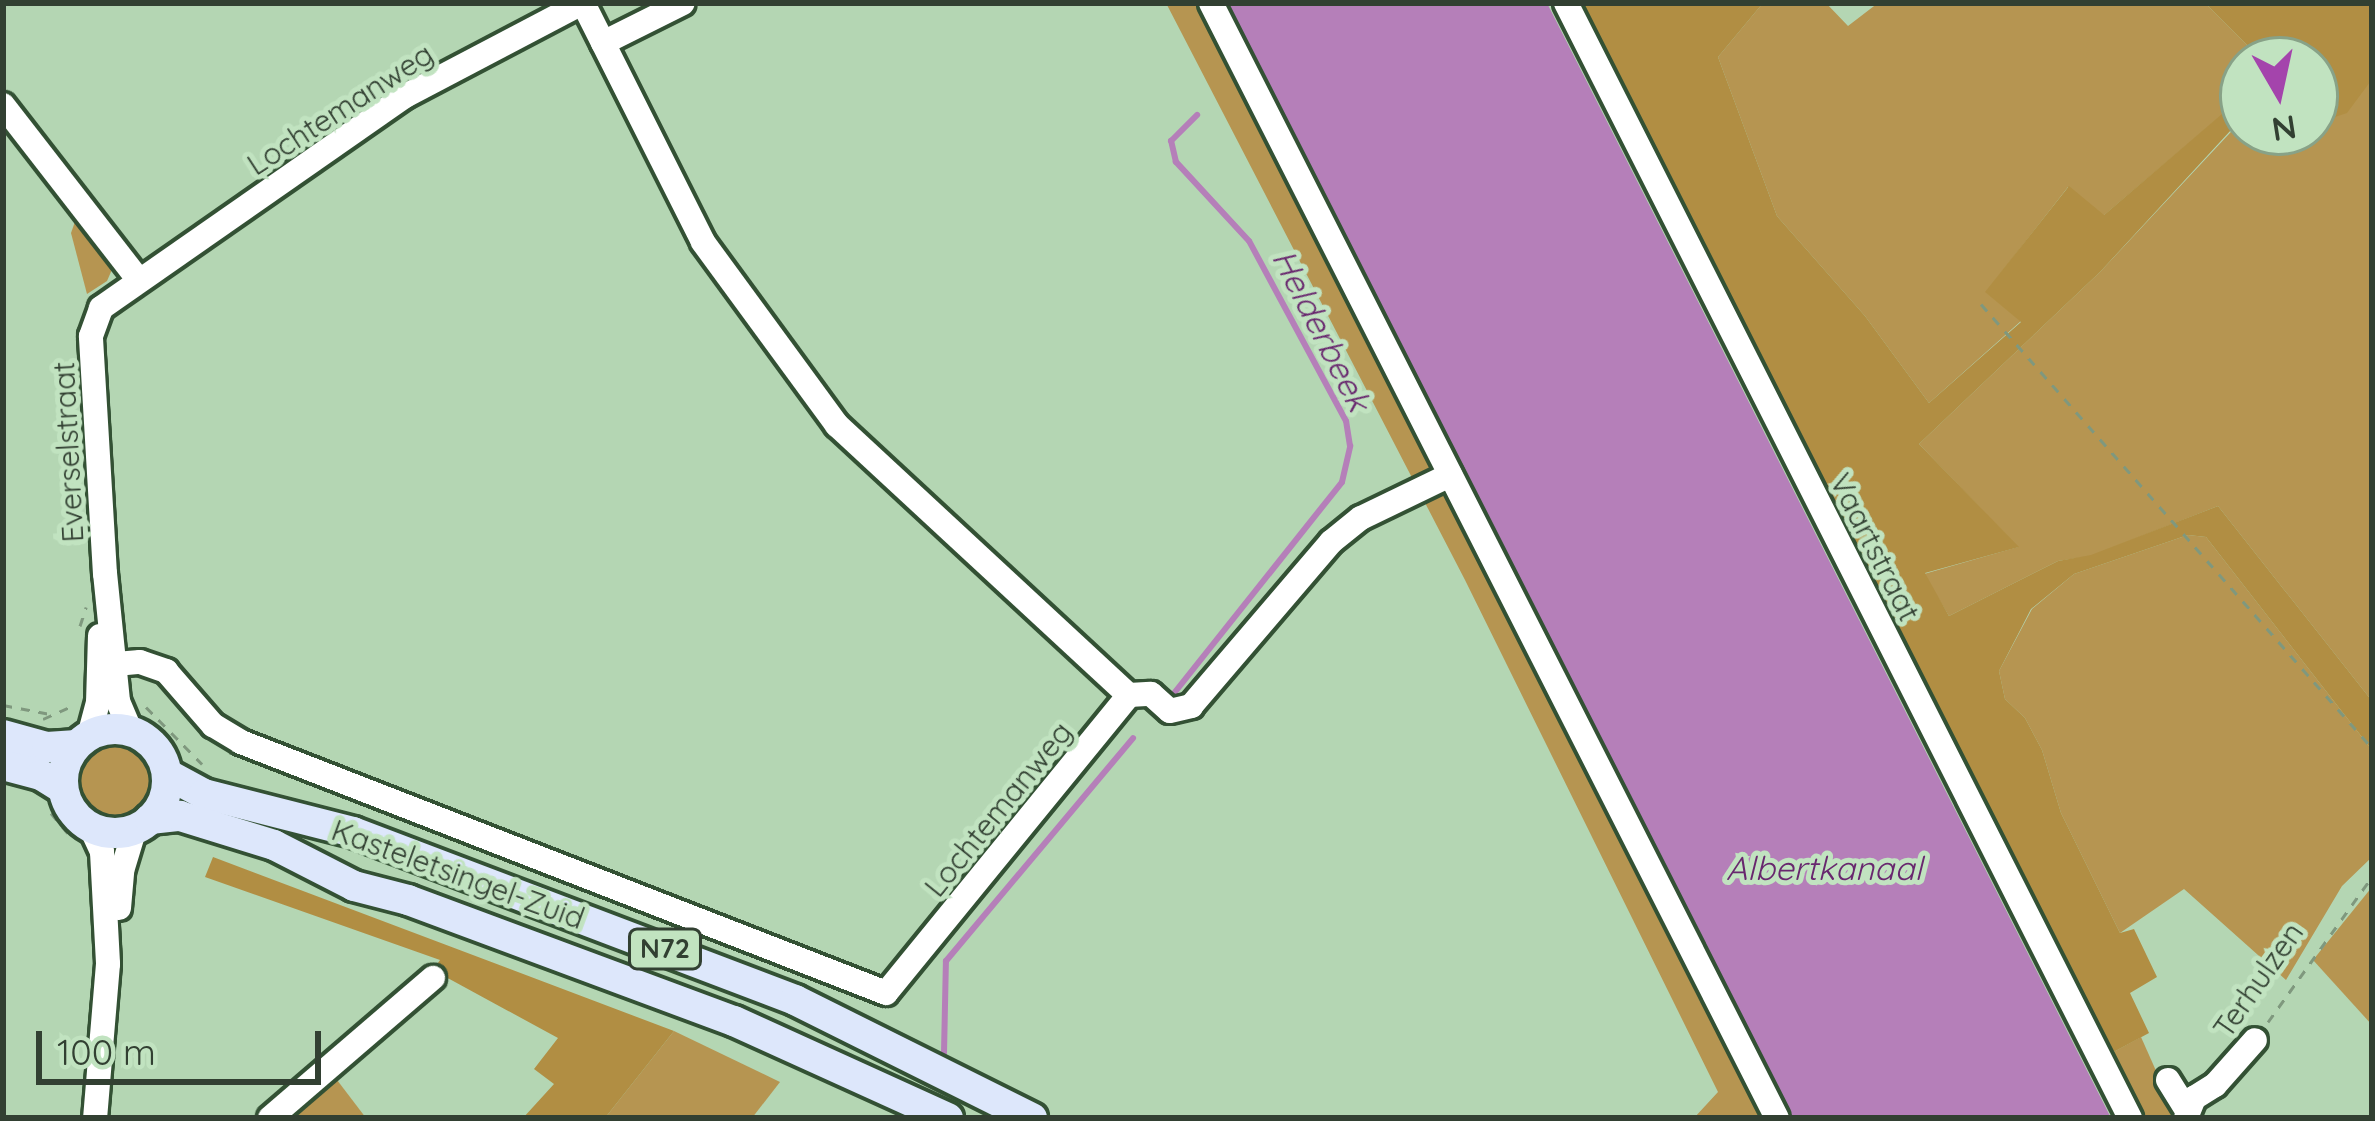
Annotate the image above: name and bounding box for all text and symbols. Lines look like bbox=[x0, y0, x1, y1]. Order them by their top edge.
street label: Lochtemanweg bbox=[240, 35, 440, 183]
north arrow bbox=[2219, 36, 2339, 156]
text: N bbox=[2269, 107, 2299, 151]
water label: Helderbeek bbox=[1264, 243, 1380, 417]
street label: Everselstraat bbox=[45, 361, 91, 543]
street label: Vaartstraat bbox=[1822, 467, 1928, 627]
street label: Lochtemanweg bbox=[916, 714, 1080, 904]
street label: Kasteletsingel-Zuid bbox=[327, 812, 589, 936]
water label: Albertkanaal bbox=[1726, 848, 1922, 888]
street label: Terhulzen bbox=[2205, 915, 2311, 1045]
road number: N72 bbox=[626, 928, 704, 970]
scale bar bbox=[42, 1007, 327, 1081]
text: 100 m bbox=[57, 1029, 156, 1074]

